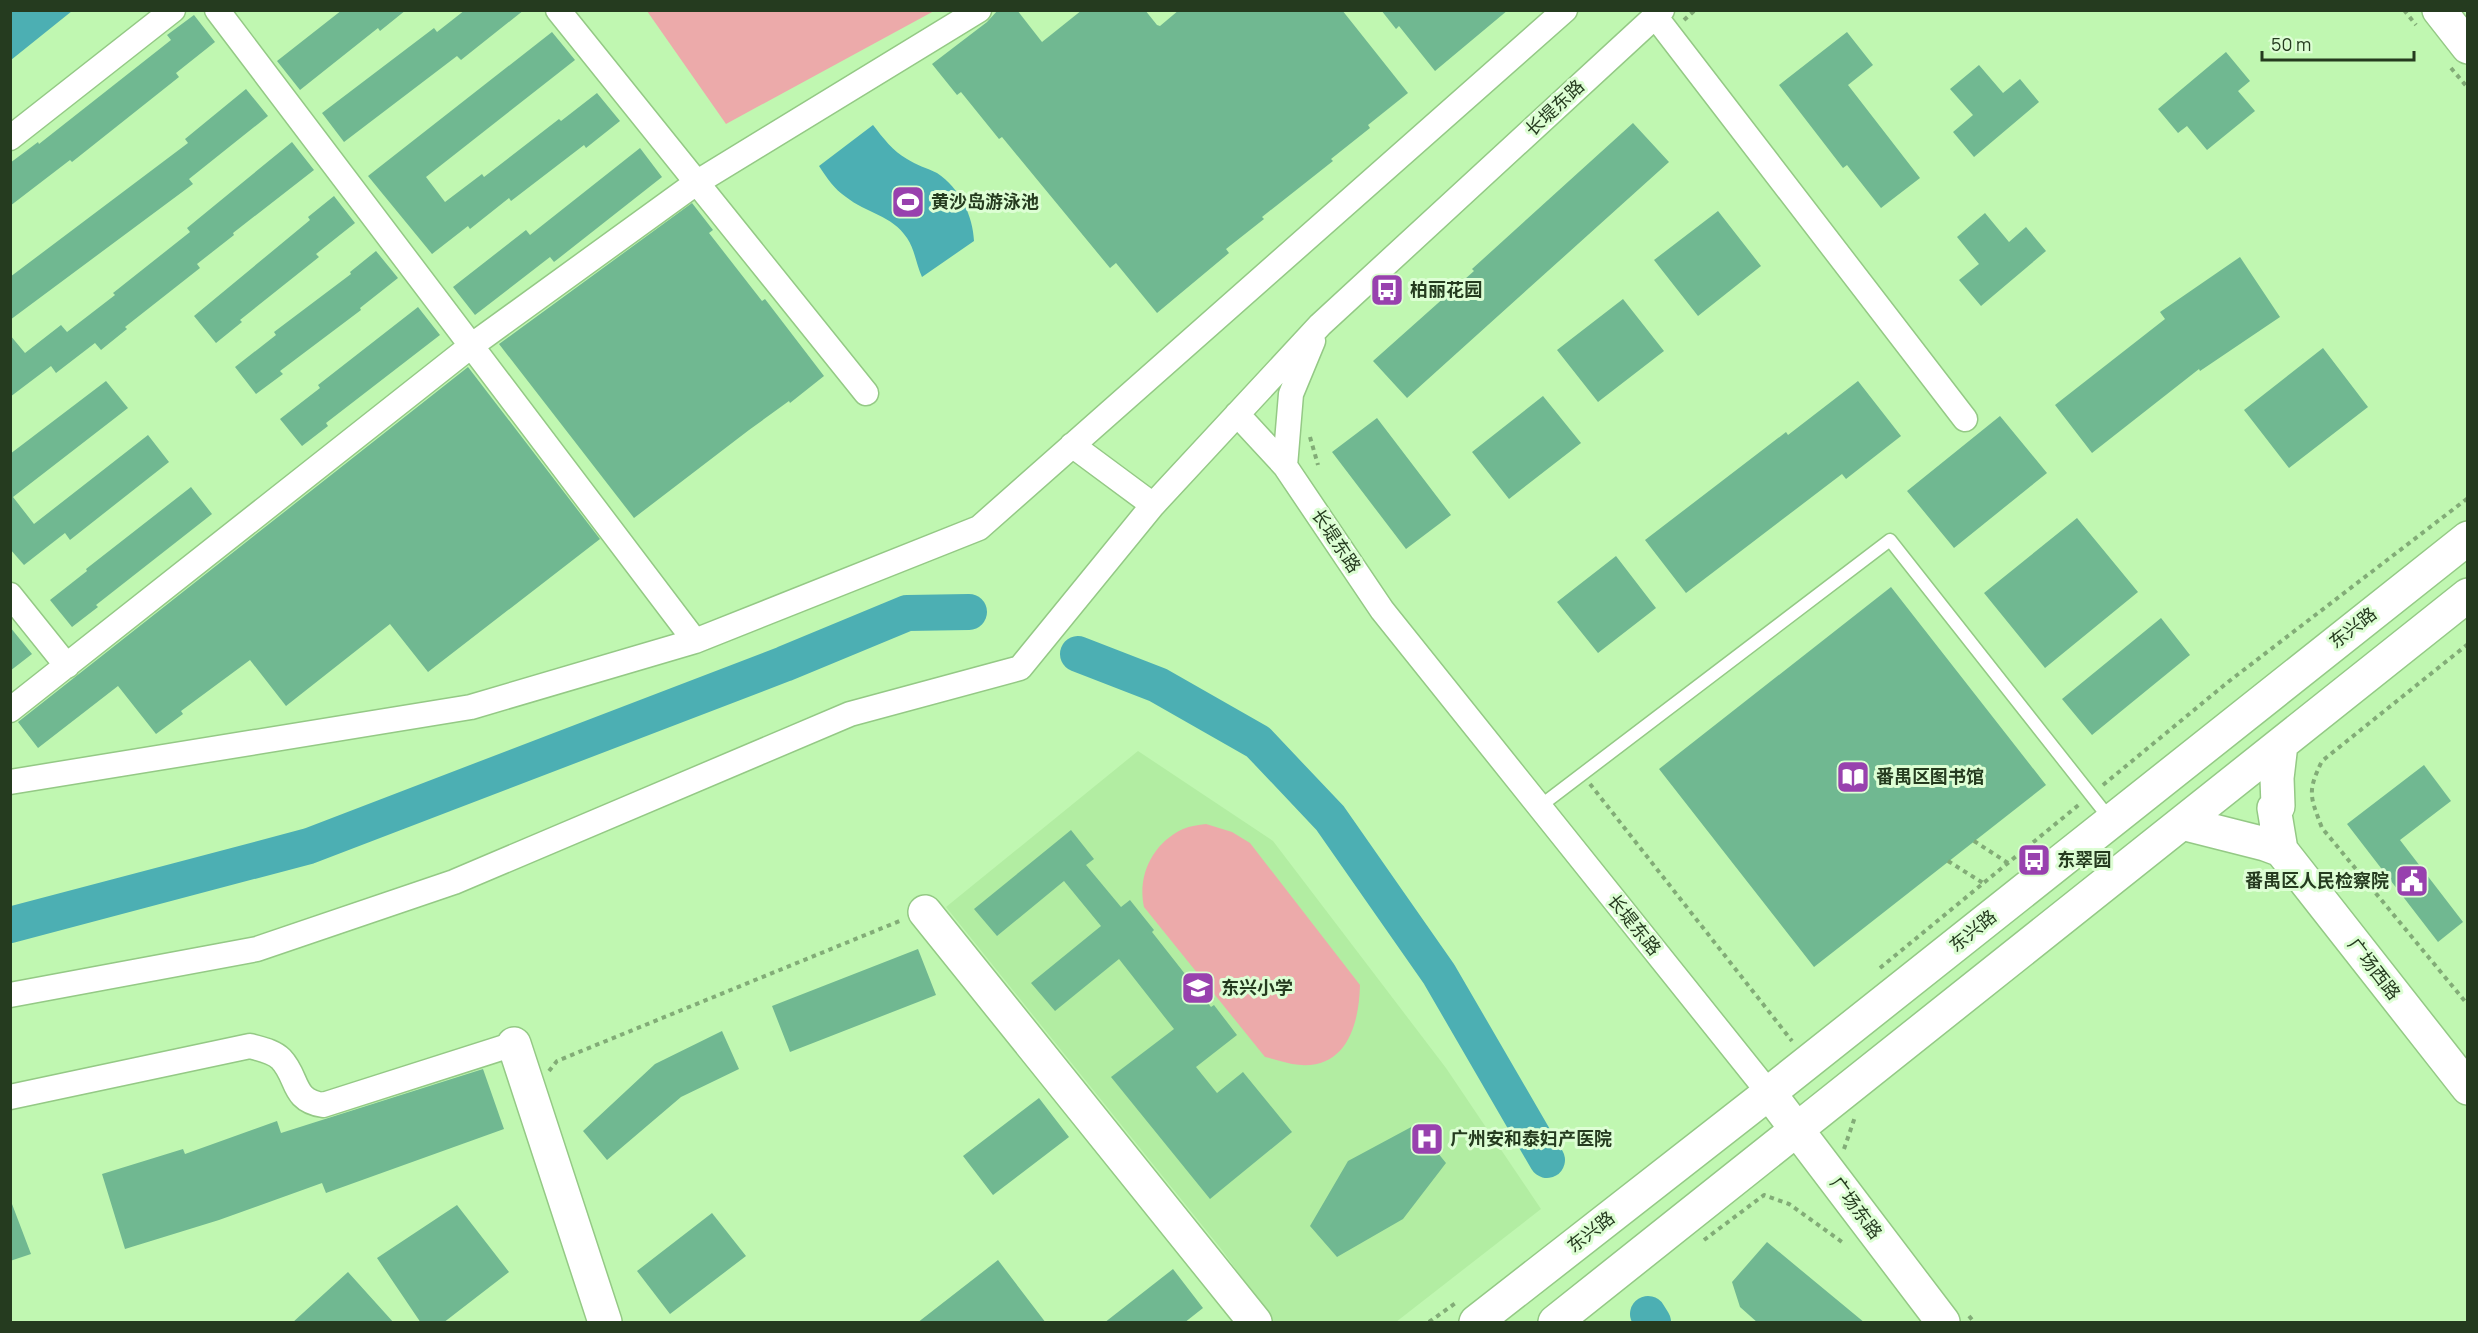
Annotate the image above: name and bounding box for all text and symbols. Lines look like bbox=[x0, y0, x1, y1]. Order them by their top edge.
scale bar bbox=[2262, 24, 2414, 62]
text: 50 m bbox=[2271, 32, 2311, 56]
street label: 长堤东路 bbox=[1520, 74, 1589, 141]
sports icon: 黄沙岛游泳池 bbox=[890, 184, 926, 220]
place label: 黄沙岛游泳池 bbox=[931, 189, 1039, 213]
bus stop icon: 柏丽花园 bbox=[1369, 272, 1405, 308]
place label: 柏丽花园 bbox=[1410, 277, 1482, 301]
street label: 长堤东路 bbox=[1307, 504, 1367, 577]
street label: 东兴路 bbox=[2324, 601, 2381, 653]
library icon: 番禺区图书馆 bbox=[1835, 759, 1871, 795]
place label: 番禺区图书馆 bbox=[1876, 764, 1984, 788]
bus stop icon: 东翠园 bbox=[2016, 842, 2052, 878]
place label: 东翠园 bbox=[2057, 847, 2111, 871]
public building icon: 番禺区人民检察院 bbox=[2394, 863, 2430, 899]
place label: 番禺区人民检察院 bbox=[2245, 868, 2389, 892]
street label: 长堤东路 bbox=[1603, 889, 1667, 960]
street label: 东兴路 bbox=[1944, 904, 2001, 957]
street label: 广场西路 bbox=[2343, 933, 2406, 1004]
school or university icon: 东兴小学 bbox=[1180, 970, 1216, 1006]
place label: 东兴小学 bbox=[1221, 975, 1293, 999]
hospital icon: 广州安和泰妇产医院 bbox=[1409, 1121, 1445, 1157]
place label: 广州安和泰妇产医院 bbox=[1450, 1126, 1612, 1150]
street label: 广场东路 bbox=[1826, 1171, 1888, 1243]
street label: 东兴路 bbox=[1562, 1205, 1619, 1257]

